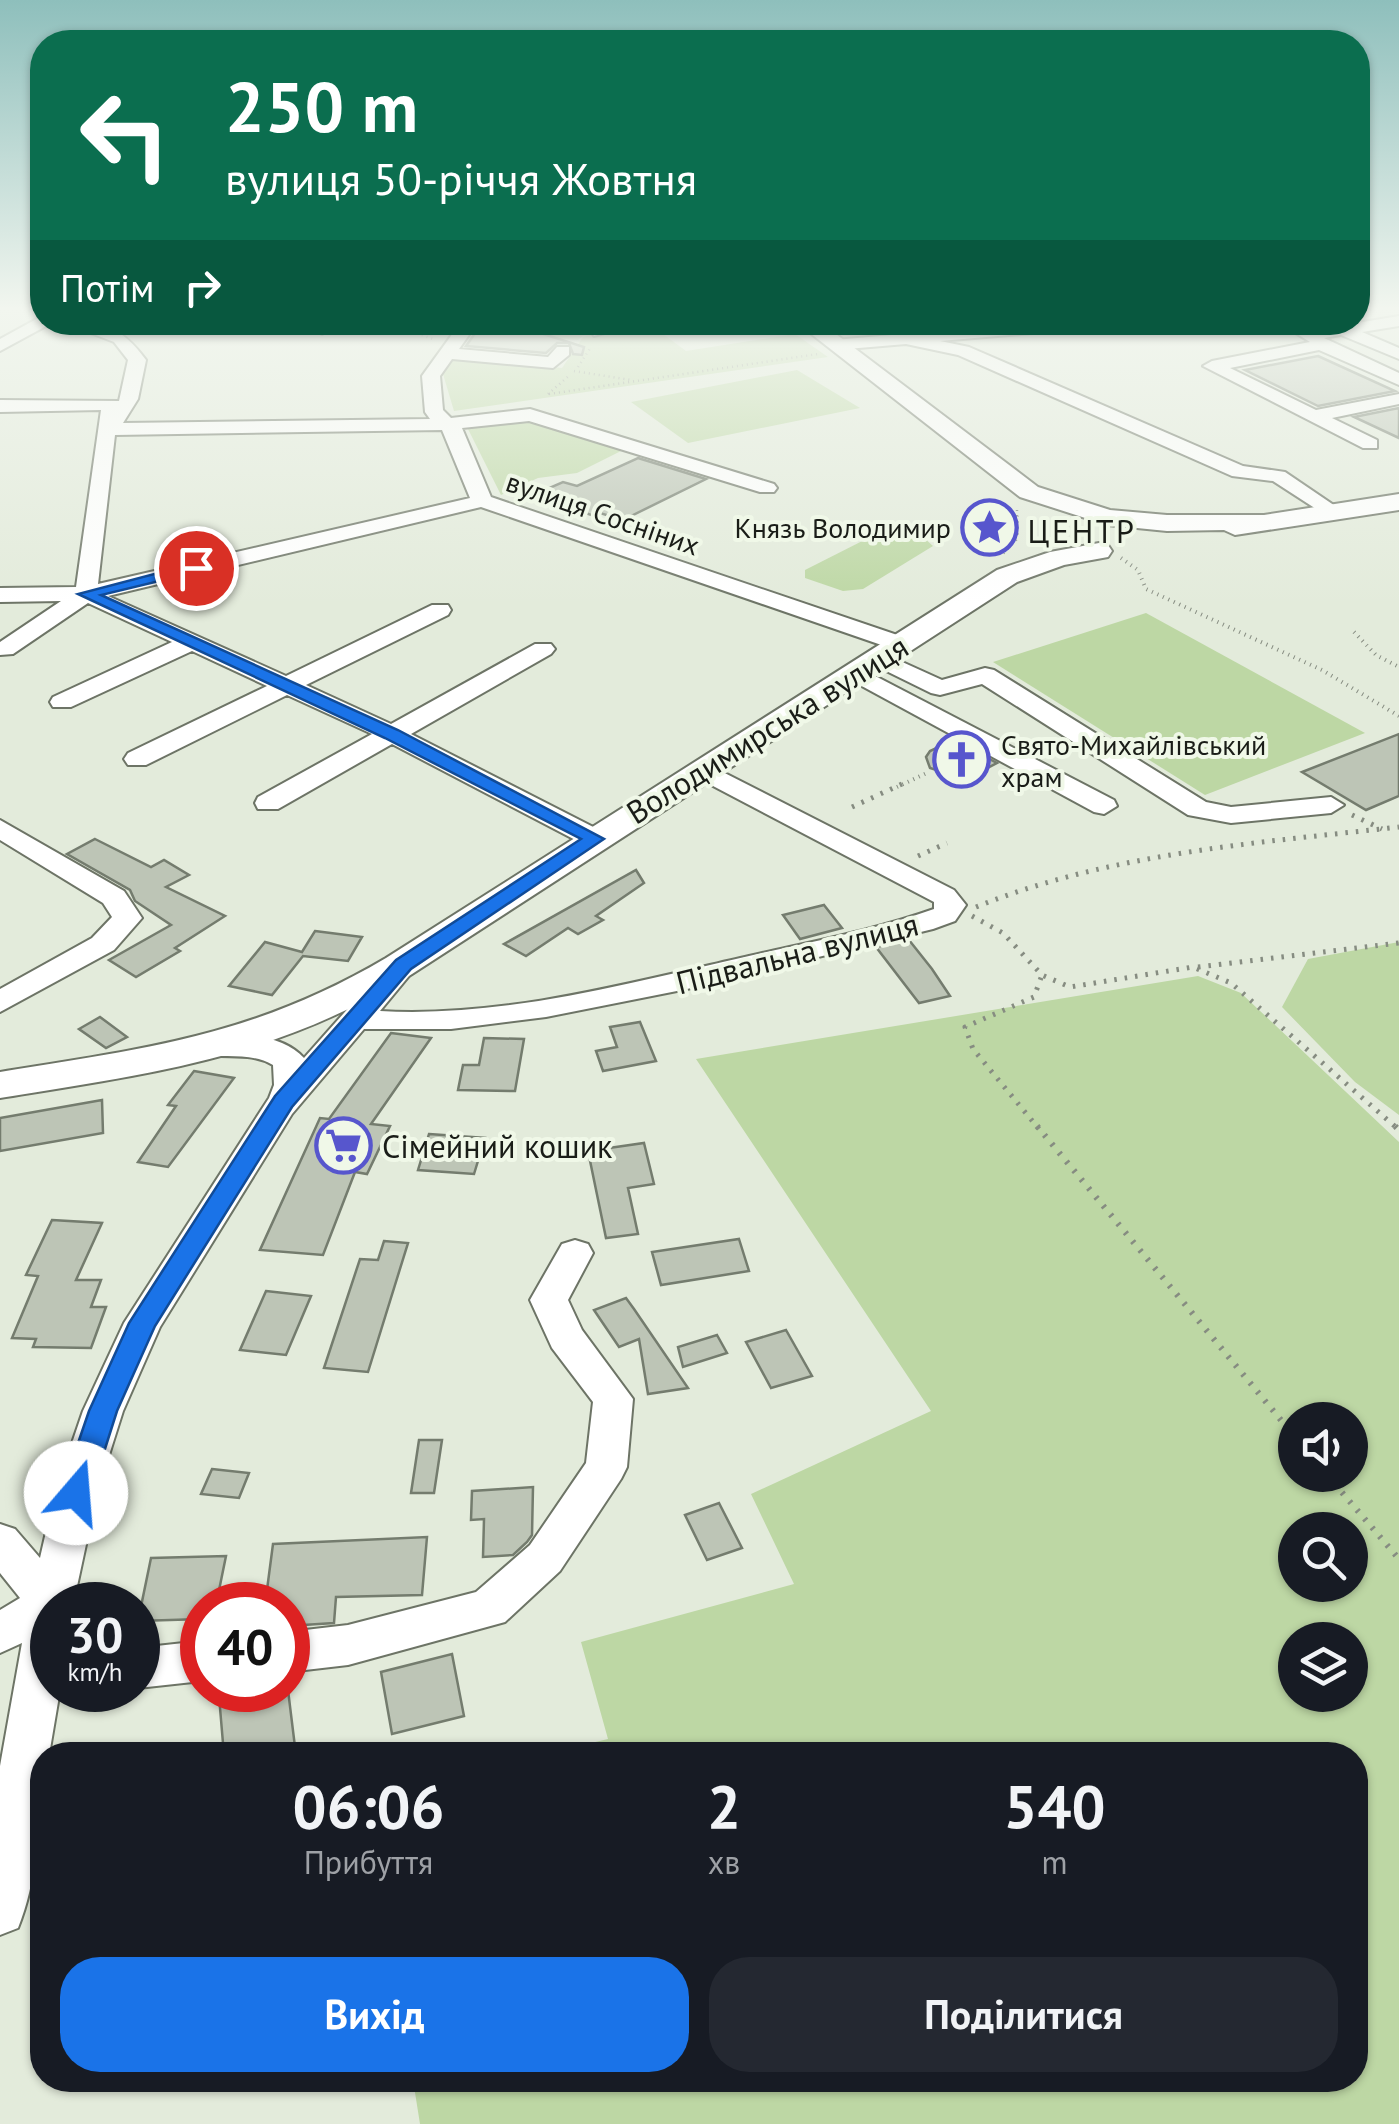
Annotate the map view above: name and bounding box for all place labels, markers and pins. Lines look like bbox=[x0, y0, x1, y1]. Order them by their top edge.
place icon: Князь Володимир bbox=[960, 497, 1020, 557]
place label: Князь Володимир bbox=[735, 509, 951, 546]
pin bbox=[154, 526, 239, 611]
place label: Свято-Михайлівський храм bbox=[1001, 726, 1266, 795]
church icon: Свято-Михайлівський храм bbox=[932, 730, 992, 790]
supermarket icon: Сімейний кошик bbox=[313, 1116, 373, 1176]
place label: Сімейний кошик bbox=[382, 1125, 613, 1167]

